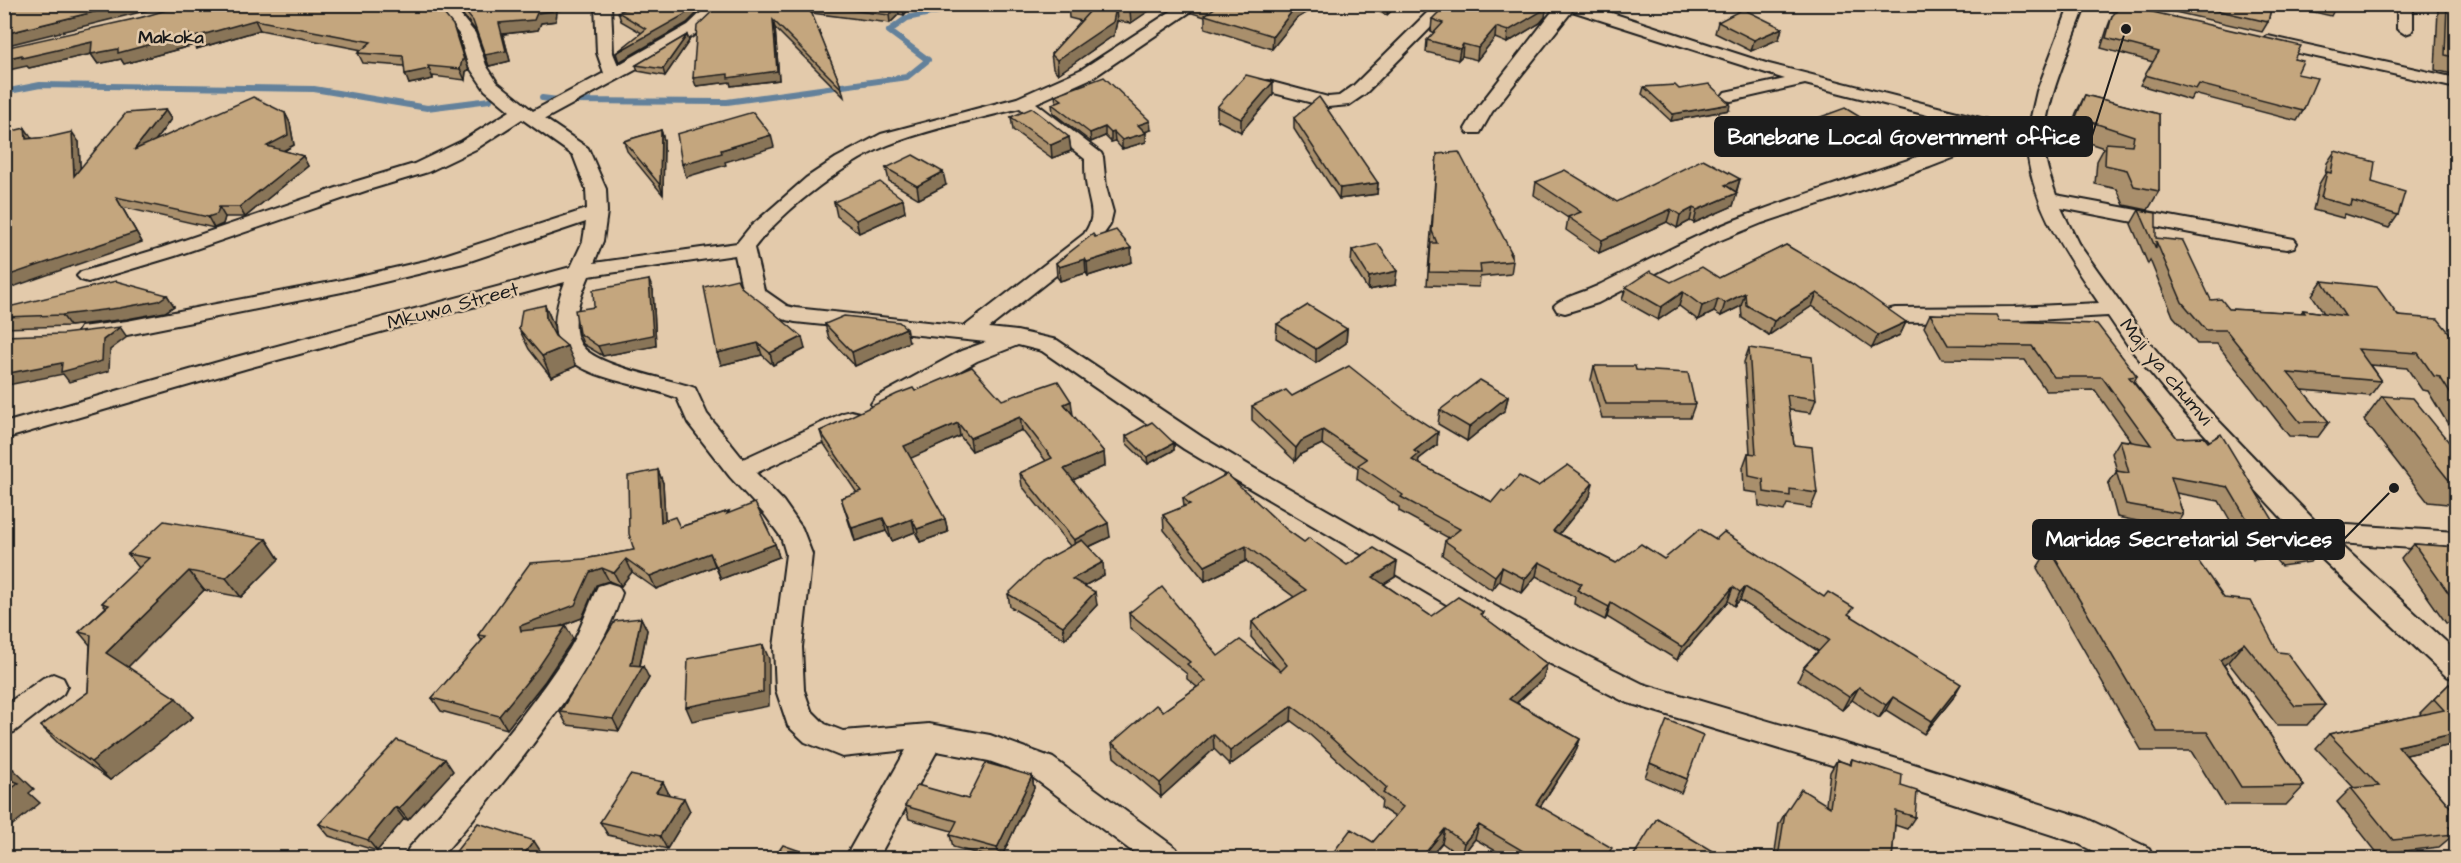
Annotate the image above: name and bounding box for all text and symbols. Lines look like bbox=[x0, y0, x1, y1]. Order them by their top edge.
district label: Makoka bbox=[138, 25, 205, 50]
callout: Banebane Local Government office bbox=[1715, 117, 2092, 156]
text: Banebane Local Government office bbox=[1728, 123, 2081, 152]
street label: Mkuwa Street bbox=[384, 275, 522, 337]
street label: Maji ya chumvi bbox=[2112, 312, 2219, 432]
callout: Maridas Secretarial Services bbox=[2033, 520, 2344, 559]
text: Maridas Secretarial Services bbox=[2046, 525, 2333, 554]

